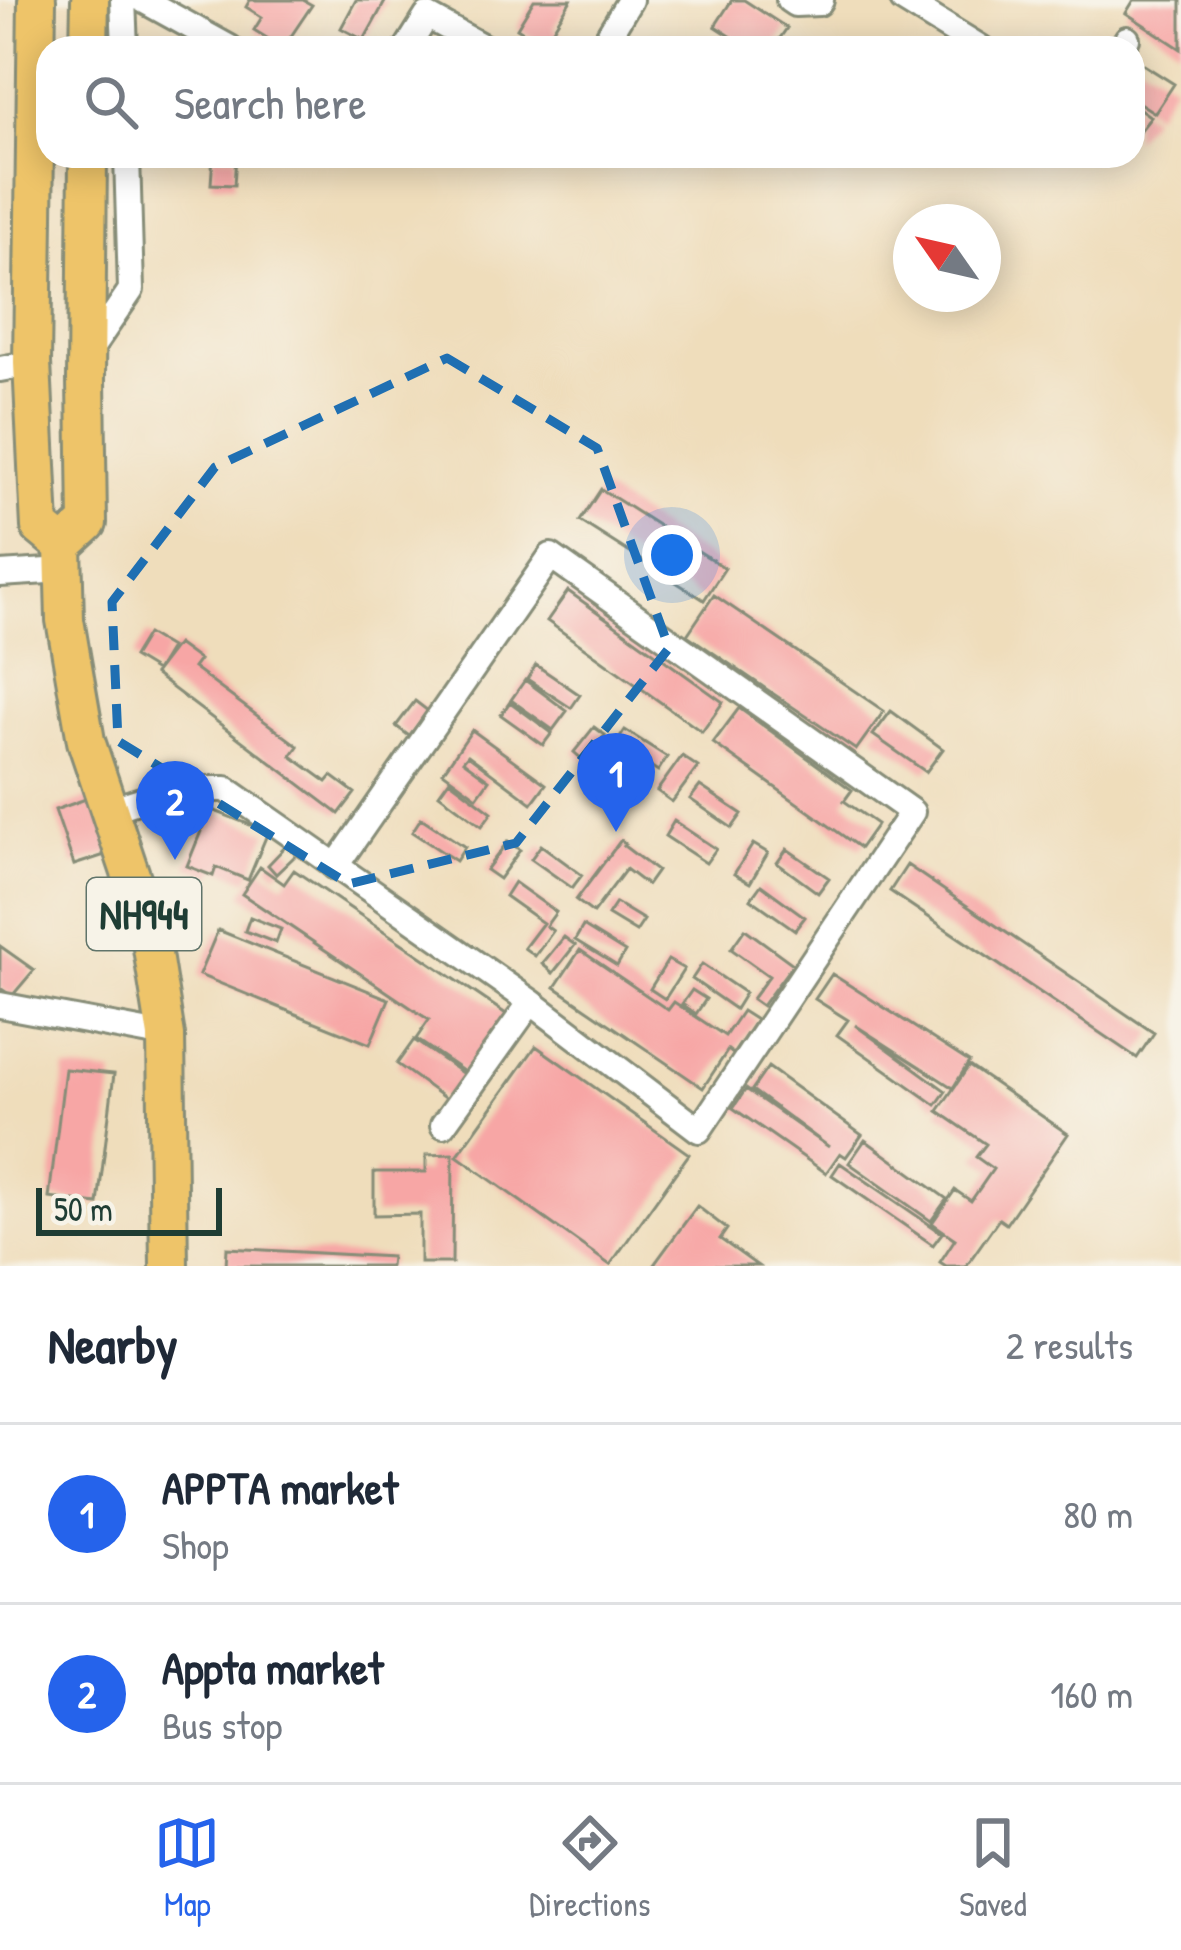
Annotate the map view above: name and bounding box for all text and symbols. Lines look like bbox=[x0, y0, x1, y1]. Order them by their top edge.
search box bbox=[36, 36, 1145, 168]
icon: search bbox=[78, 69, 144, 135]
text: Search here bbox=[174, 72, 366, 133]
north arrow bbox=[893, 204, 1001, 312]
your location bbox=[642, 525, 702, 585]
pin: 1 bbox=[577, 733, 655, 832]
pin: 2 bbox=[136, 761, 214, 860]
road number: NH944 bbox=[87, 878, 201, 950]
scale bar bbox=[36, 1182, 222, 1235]
text: 50 m bbox=[54, 1187, 113, 1231]
text: Nearby bbox=[48, 1310, 178, 1379]
text: 2 results bbox=[1006, 1318, 1133, 1371]
text: APPTA market bbox=[162, 1457, 398, 1518]
text: 1 bbox=[80, 1487, 94, 1540]
text: 80 m bbox=[1063, 1487, 1133, 1540]
text: Shop bbox=[162, 1518, 229, 1571]
text: Appta market bbox=[162, 1637, 384, 1698]
text: 2 bbox=[78, 1667, 96, 1720]
text: 160 m bbox=[1050, 1667, 1133, 1720]
text: Bus stop bbox=[162, 1698, 282, 1751]
tab: Map bbox=[154, 1810, 220, 1926]
tab: Directions bbox=[529, 1810, 651, 1926]
tab: Saved bbox=[959, 1810, 1027, 1926]

